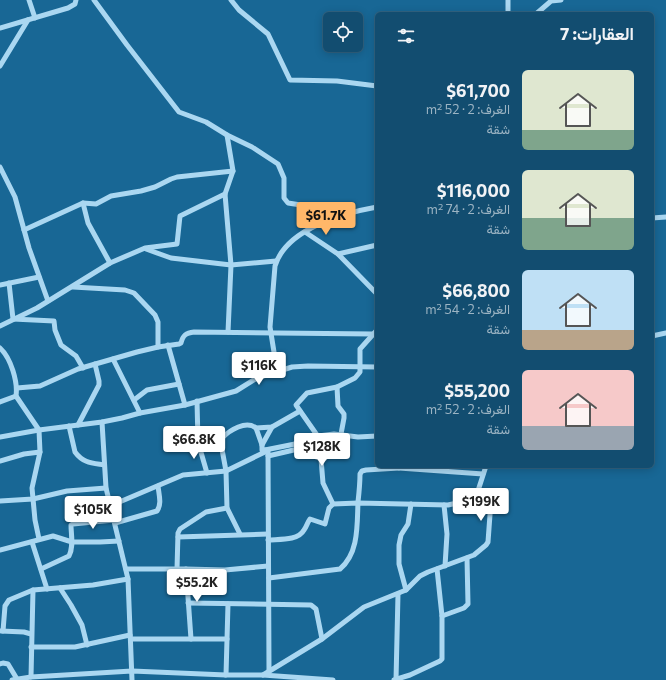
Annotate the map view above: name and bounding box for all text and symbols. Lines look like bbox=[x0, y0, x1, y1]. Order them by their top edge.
map controls bbox=[323, 12, 363, 52]
button: locate bbox=[323, 12, 363, 52]
text: العقارات: 7 bbox=[560, 23, 634, 44]
icon: filters bbox=[395, 25, 417, 47]
text: $61,700 bbox=[446, 80, 510, 101]
icon: home bbox=[554, 86, 602, 134]
text: الغرف: 2 · 52 m² bbox=[426, 101, 510, 117]
text: شقة bbox=[487, 121, 510, 137]
text: $116,000 bbox=[437, 180, 510, 201]
icon: home bbox=[554, 186, 602, 234]
text: الغرف: 2 · 74 m² bbox=[427, 201, 510, 217]
pin: $61.7K bbox=[293, 202, 359, 236]
text: $61.7K bbox=[306, 207, 346, 223]
text: شقة bbox=[487, 221, 510, 237]
text: $66,800 bbox=[442, 280, 510, 301]
icon: home bbox=[554, 286, 602, 334]
text: الغرف: 2 · 54 m² bbox=[425, 301, 510, 317]
text: شقة bbox=[487, 321, 510, 337]
pin: $116K bbox=[231, 352, 287, 386]
text: $116K bbox=[241, 357, 277, 373]
text: $55,200 bbox=[444, 380, 510, 401]
icon: home bbox=[554, 386, 602, 434]
text: الغرف: 2 · 52 m² bbox=[426, 401, 510, 417]
text: شقة bbox=[487, 421, 510, 437]
pin: $66.8K bbox=[161, 426, 227, 460]
text: $66.8K bbox=[172, 431, 216, 447]
pin: $128K bbox=[294, 433, 350, 467]
text: $128K bbox=[303, 438, 341, 454]
pin: $199K bbox=[453, 488, 509, 522]
text: $199K bbox=[462, 493, 500, 509]
pin: $105K bbox=[65, 496, 121, 530]
text: $105K bbox=[74, 501, 112, 517]
pin: $55.2K bbox=[164, 569, 230, 603]
text: $55.2K bbox=[176, 574, 218, 590]

